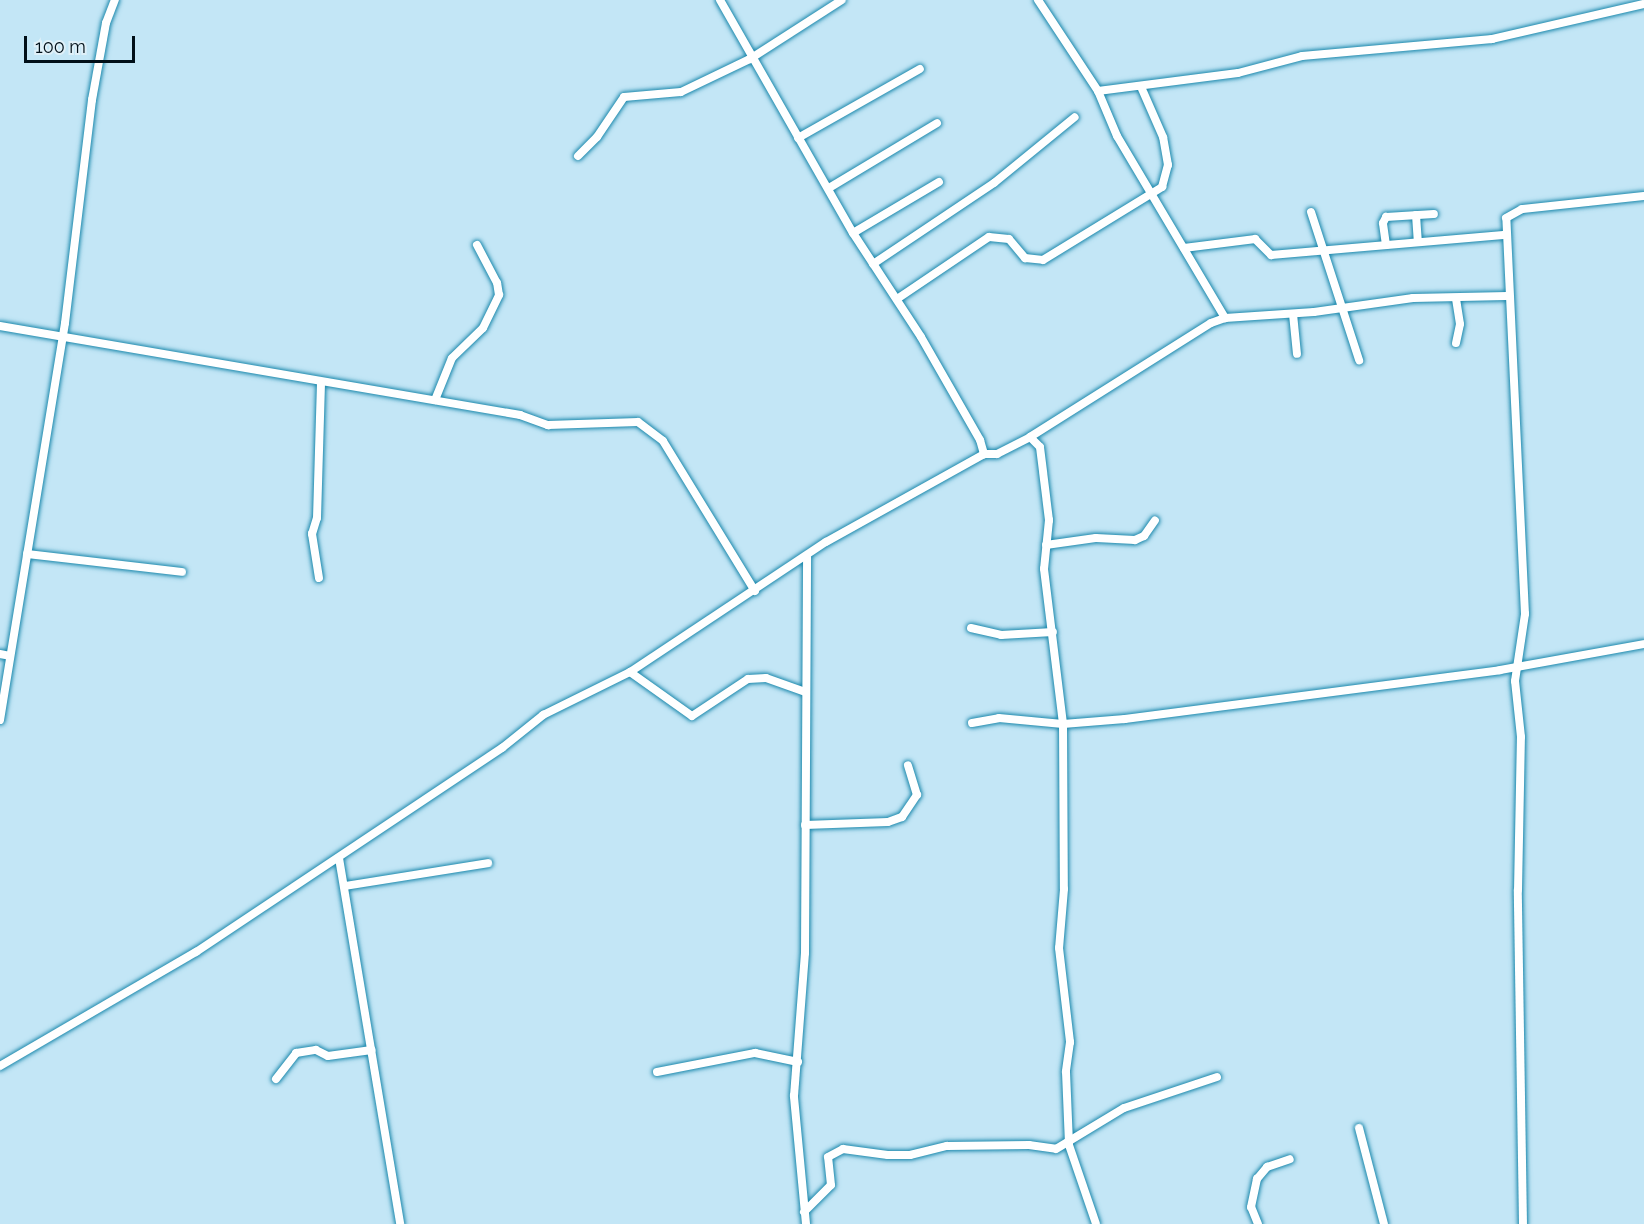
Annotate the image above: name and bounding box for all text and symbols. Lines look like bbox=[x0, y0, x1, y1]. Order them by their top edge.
scale bar bbox=[27, 24, 138, 62]
text: 100 m bbox=[35, 36, 86, 57]

